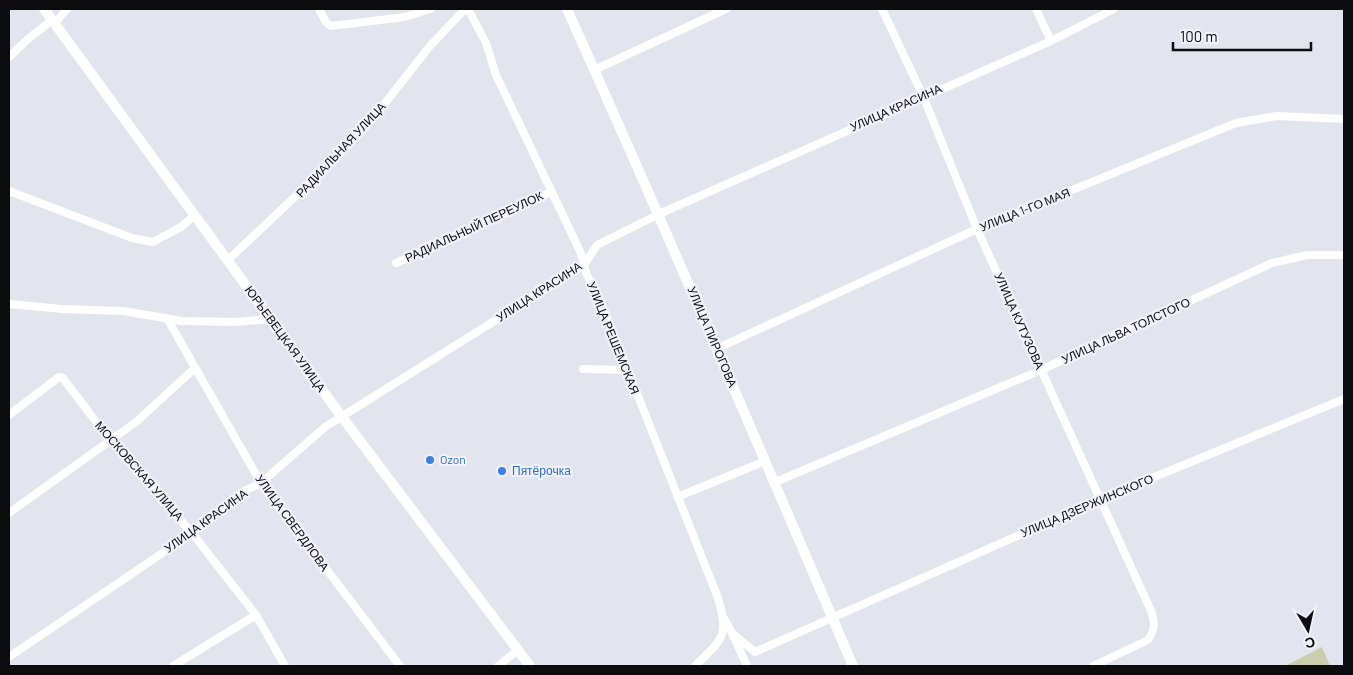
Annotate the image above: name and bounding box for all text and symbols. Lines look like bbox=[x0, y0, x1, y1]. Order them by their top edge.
scale bar bbox=[1173, 20, 1310, 52]
text: 100 m bbox=[1180, 27, 1218, 45]
street label: УЛИЦА КРАСИНА bbox=[848, 81, 944, 135]
street label: РАДИАЛЬНАЯ УЛИЦА bbox=[293, 99, 389, 200]
street label: УЛИЦА 1-ГО МАЯ bbox=[977, 185, 1072, 235]
street label: РАДИАЛЬНЫЙ ПЕРЕУЛОК bbox=[402, 188, 545, 265]
street label: УЛИЦА КРАСИНА bbox=[493, 258, 584, 325]
street label: УЛИЦА КУТУЗОВА bbox=[991, 270, 1048, 372]
street label: УЛИЦА РЕШЕМСКАЯ bbox=[584, 279, 643, 396]
street label: ЮРЬЕВЕЦКАЯ УЛИЦА bbox=[242, 283, 329, 395]
street label: УЛИЦА ПИРОГОВА bbox=[684, 284, 740, 389]
street label: УЛИЦА ЛЬВА ТОЛСТОГО bbox=[1059, 294, 1192, 367]
street label: МОСКОВСКАЯ УЛИЦА bbox=[92, 418, 187, 524]
place label: Ozon bbox=[440, 452, 466, 466]
marker: Ozon bbox=[424, 454, 436, 466]
place label: Пятёрочка bbox=[512, 463, 571, 478]
marker: Пятёрочка bbox=[496, 465, 508, 477]
street label: УЛИЦА СВЕРДЛОВА bbox=[252, 471, 333, 574]
street label: УЛИЦА ДЗЕРЖИНСКОГО bbox=[1018, 471, 1155, 540]
street label: УЛИЦА КРАСИНА bbox=[161, 485, 250, 556]
north arrow bbox=[1283, 605, 1333, 655]
text: С bbox=[1304, 634, 1316, 653]

